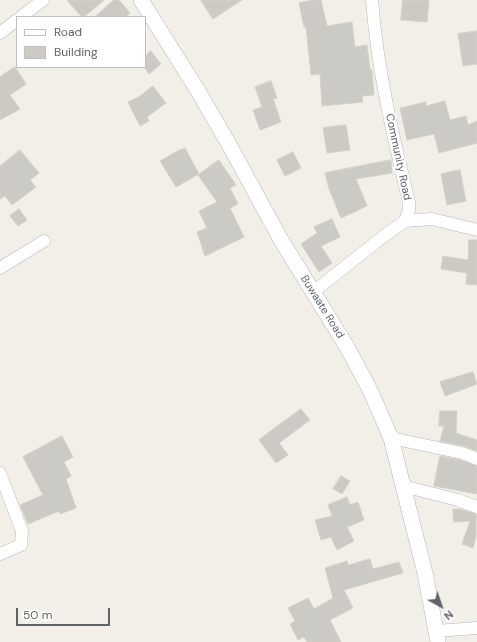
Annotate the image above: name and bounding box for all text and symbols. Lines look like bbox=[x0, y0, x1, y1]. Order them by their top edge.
legend bbox=[16, 16, 146, 68]
text: Road bbox=[54, 24, 82, 40]
text: Building bbox=[54, 44, 98, 60]
street label: Community Road bbox=[382, 112, 414, 202]
street label: Buwaate Road bbox=[297, 273, 347, 341]
north arrow bbox=[421, 586, 461, 626]
scale bar bbox=[18, 600, 112, 626]
text: 50 m bbox=[23, 607, 52, 623]
text: N bbox=[441, 607, 456, 623]

